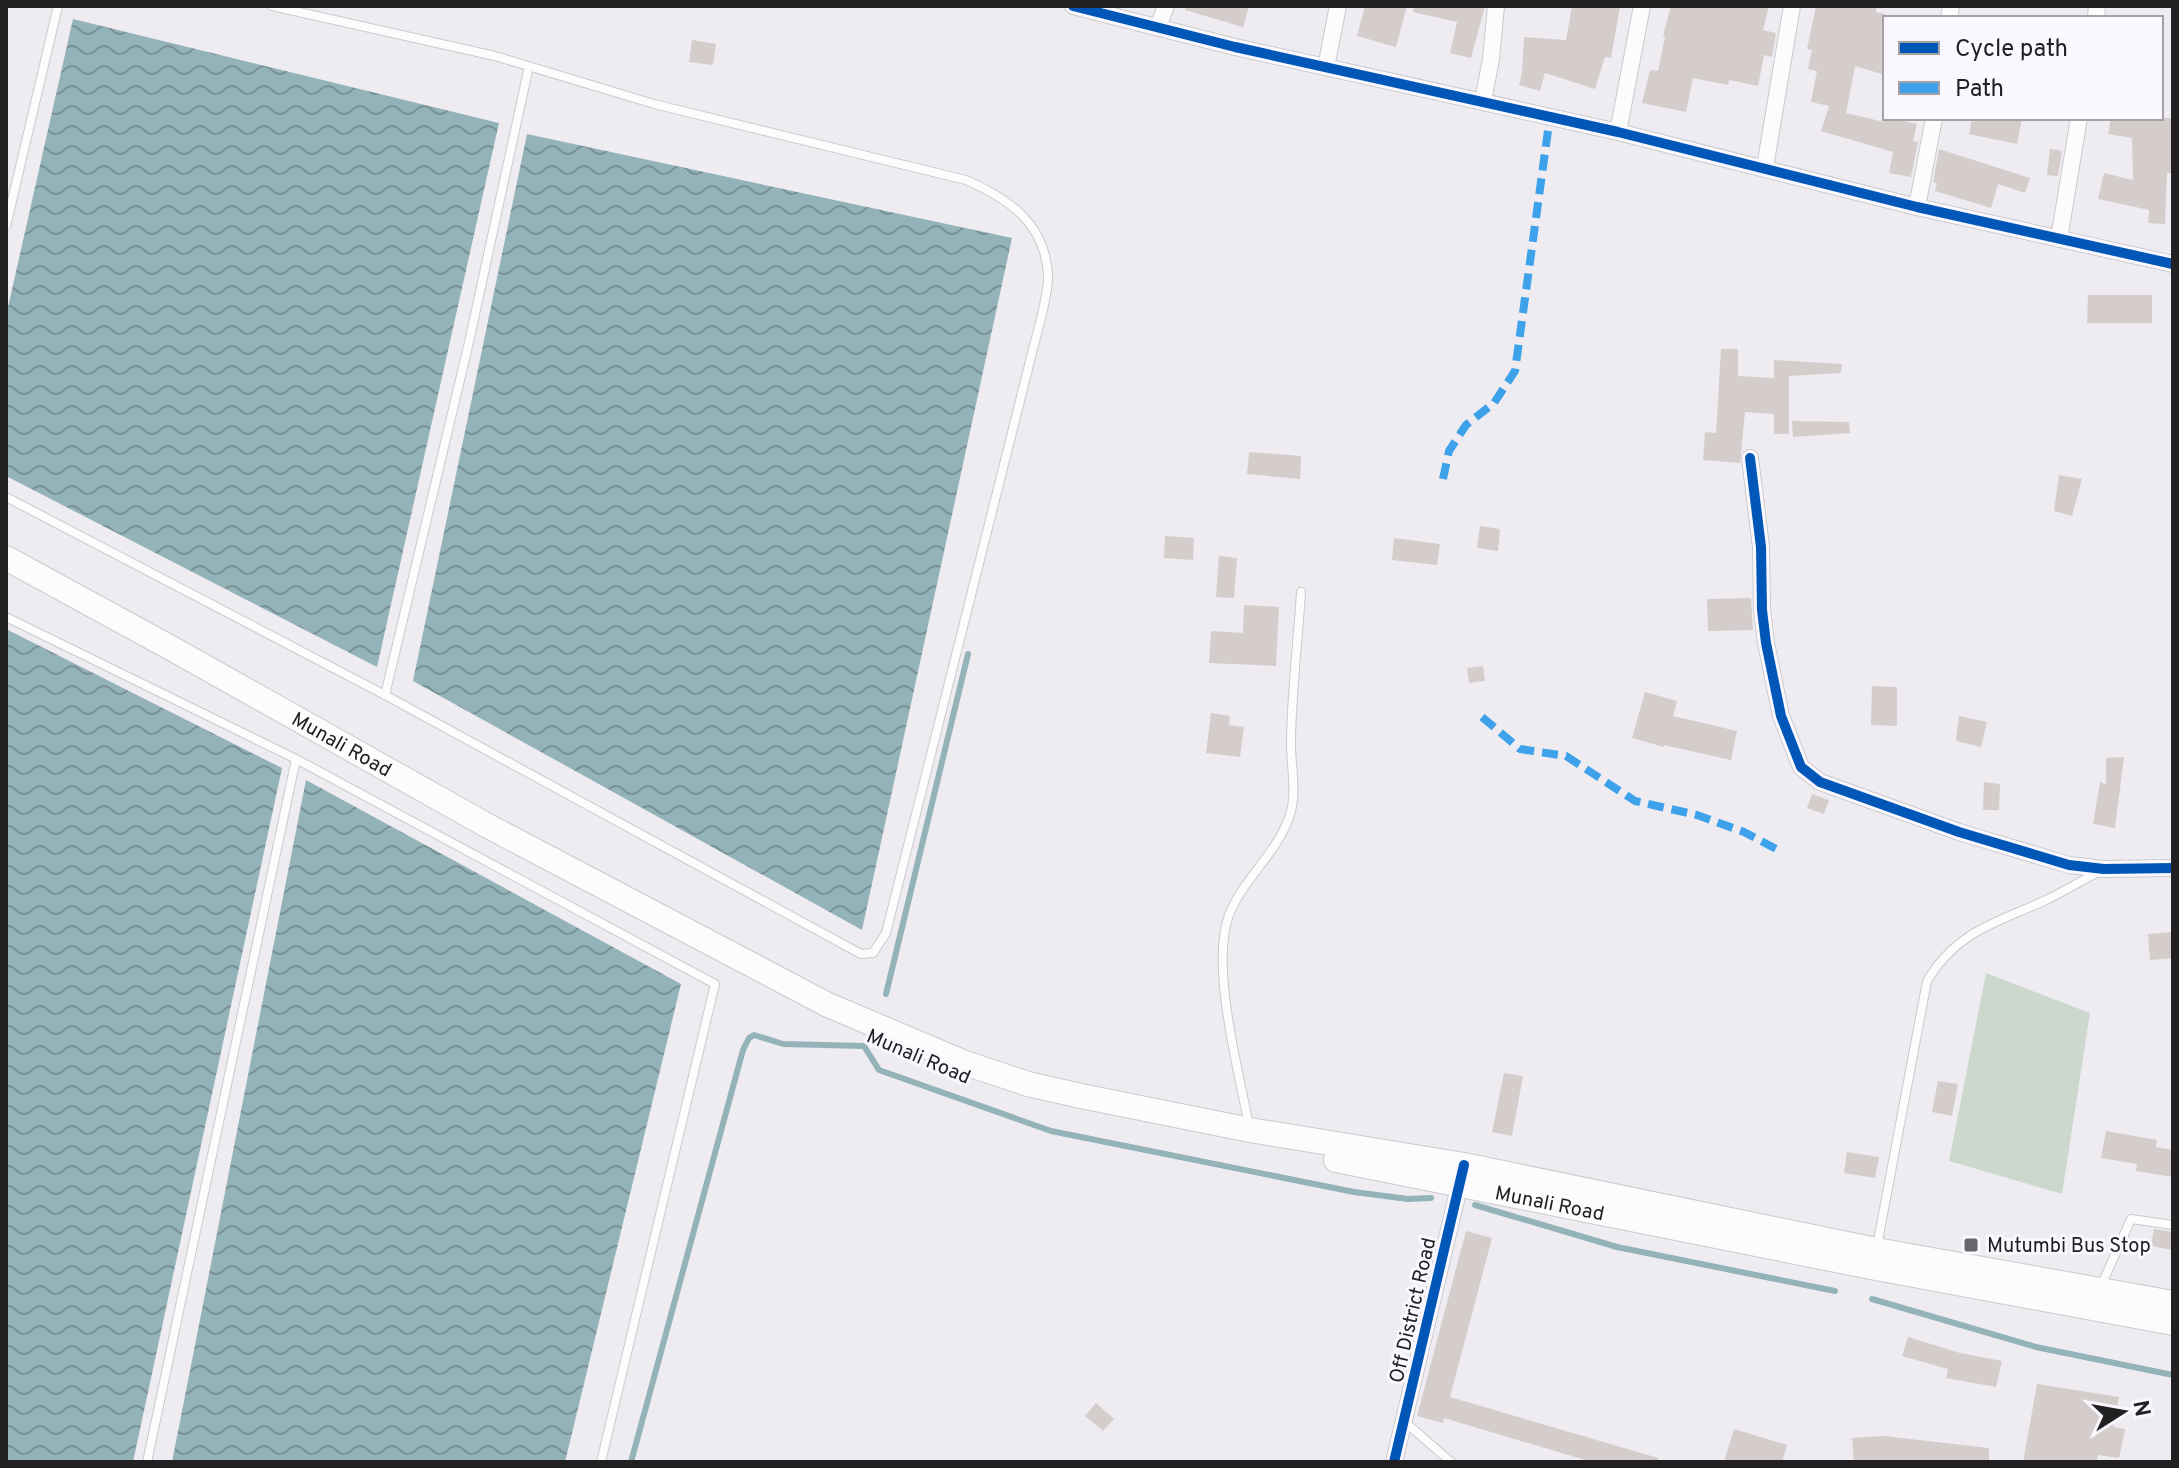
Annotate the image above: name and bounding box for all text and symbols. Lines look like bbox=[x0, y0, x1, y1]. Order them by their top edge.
legend bbox=[1883, 16, 2163, 120]
text: Cycle path bbox=[1955, 35, 2068, 65]
text: Path bbox=[1955, 75, 2004, 105]
street label: Munali Road bbox=[286, 707, 396, 784]
street label: Munali Road bbox=[862, 1024, 974, 1091]
street label: Munali Road bbox=[1493, 1181, 1606, 1228]
place label: Mutumbi Bus Stop bbox=[1987, 1234, 2151, 1260]
street label: Off District Road bbox=[1385, 1235, 1443, 1386]
marker: Mutumbi Bus Stop bbox=[1962, 1236, 1980, 1254]
north arrow bbox=[2083, 1372, 2163, 1452]
text: N bbox=[2125, 1398, 2155, 1419]

